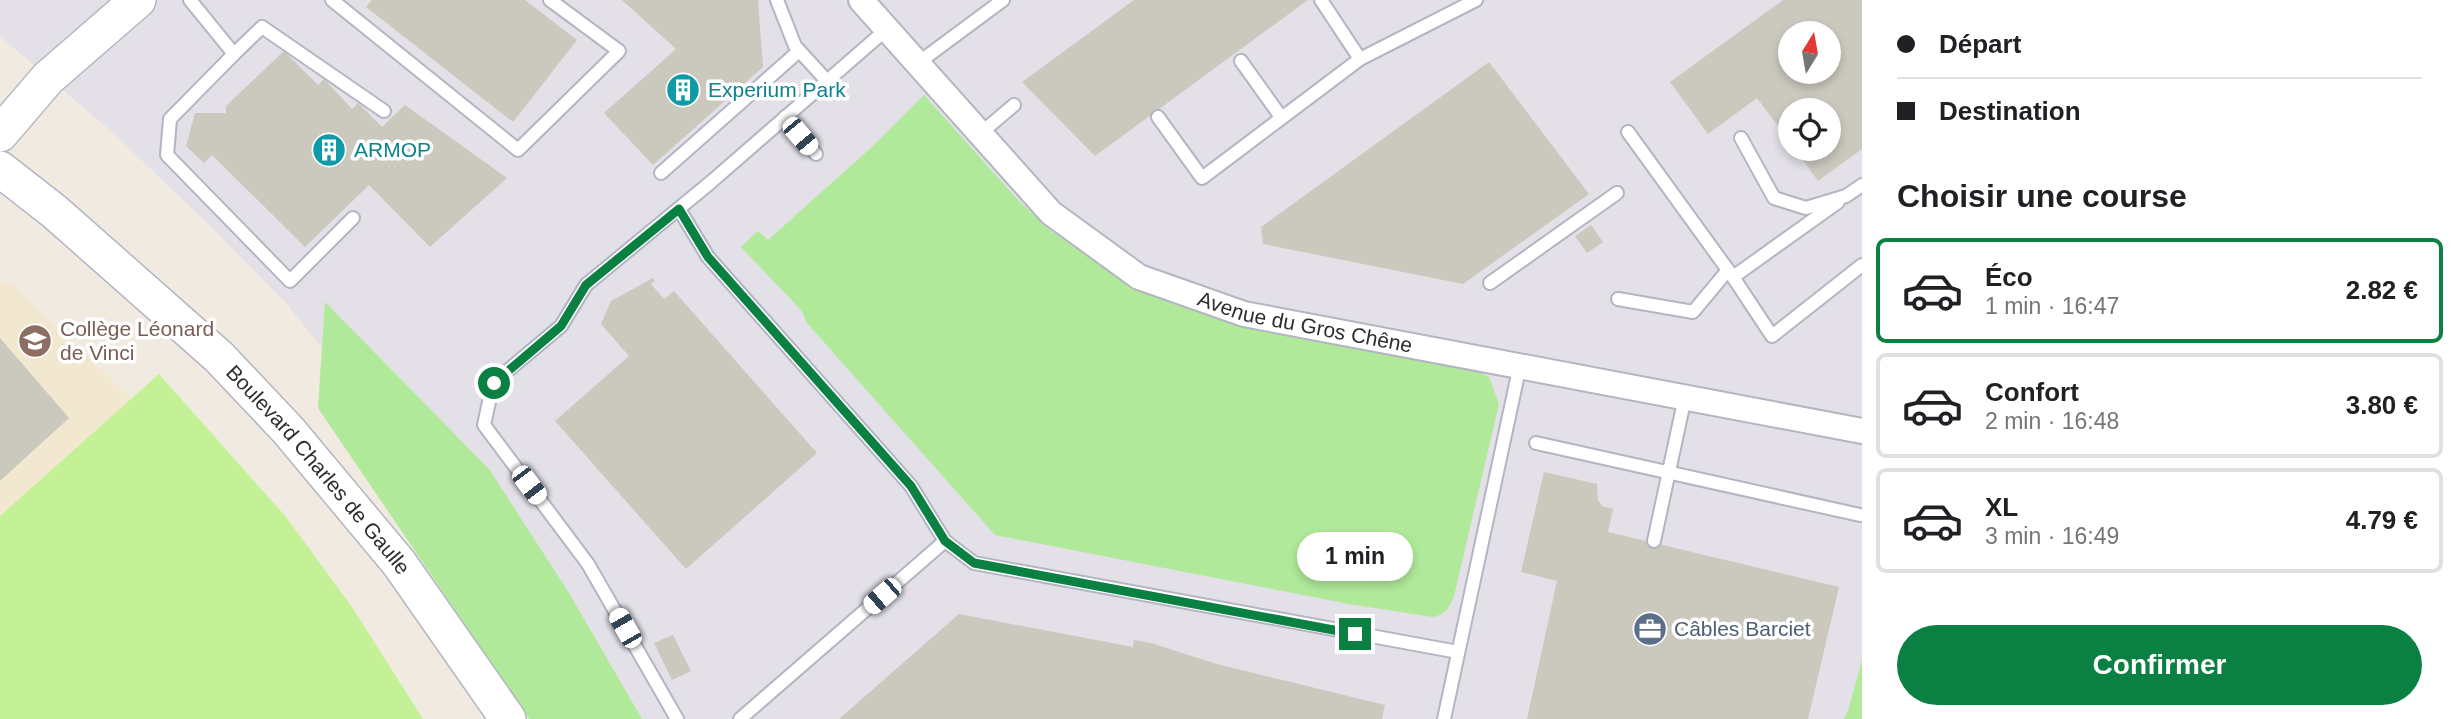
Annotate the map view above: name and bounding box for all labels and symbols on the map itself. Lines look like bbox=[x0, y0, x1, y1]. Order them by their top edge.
north arrow bbox=[1778, 21, 1841, 84]
building icon: Experium Park bbox=[664, 71, 702, 109]
place label: Experium Park bbox=[708, 78, 846, 101]
car bbox=[779, 113, 822, 159]
building icon: ARMOP bbox=[310, 131, 348, 169]
place label: ARMOP bbox=[354, 138, 431, 161]
street label: Avenue du Gros Chêne bbox=[1195, 287, 1414, 357]
place label: Collège Léonard de Vinci bbox=[60, 317, 214, 364]
school or university icon: Collège Léonard de Vinci bbox=[16, 322, 54, 360]
street label: Boulevard Charles de Gaulle bbox=[222, 360, 415, 578]
route start bbox=[478, 367, 510, 399]
car bbox=[508, 462, 551, 508]
callout: 1 min bbox=[1297, 532, 1413, 582]
car bbox=[860, 574, 905, 618]
car bbox=[606, 605, 645, 651]
office icon: Câbles Barciet bbox=[1631, 610, 1669, 648]
place label: Câbles Barciet bbox=[1674, 617, 1811, 640]
route end bbox=[1339, 618, 1371, 650]

